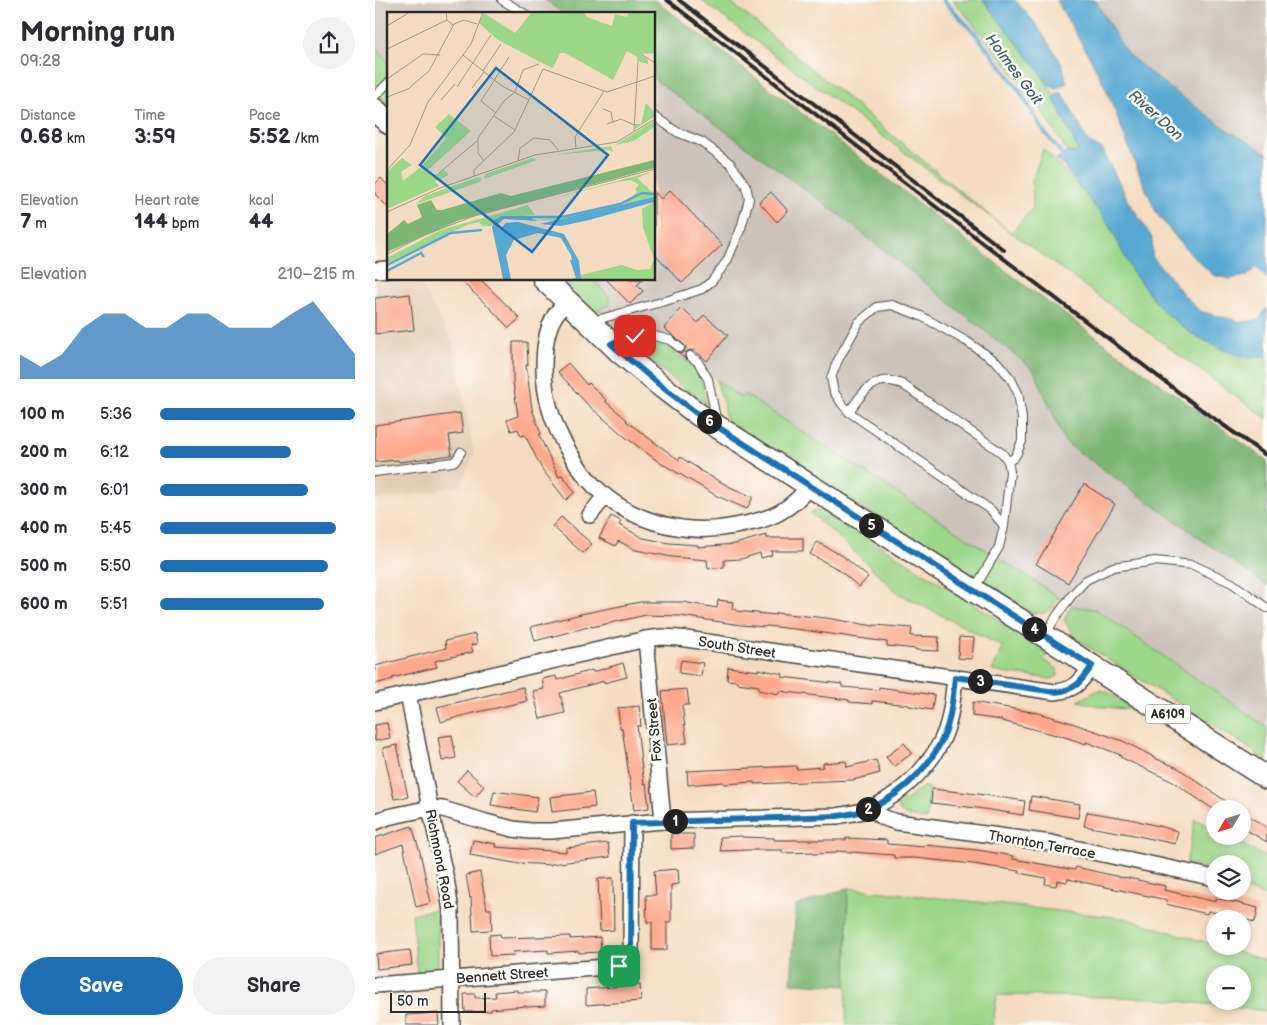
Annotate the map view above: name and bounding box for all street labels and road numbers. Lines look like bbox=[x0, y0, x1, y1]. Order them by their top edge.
street label: South Street bbox=[697, 633, 777, 662]
street label: Fox Street bbox=[643, 697, 666, 763]
road number: A6109 bbox=[1145, 704, 1191, 724]
street label: Richmond Road bbox=[421, 808, 458, 911]
street label: Thornton Terrace bbox=[987, 827, 1097, 862]
street label: Bennett Street bbox=[455, 964, 549, 987]

